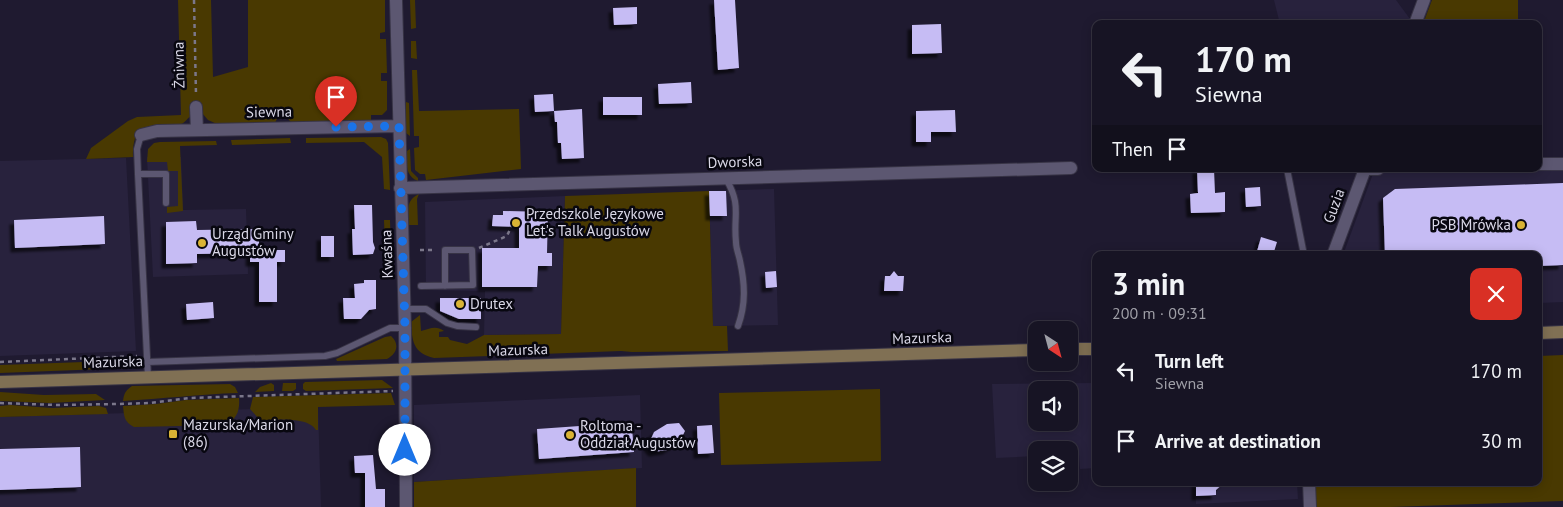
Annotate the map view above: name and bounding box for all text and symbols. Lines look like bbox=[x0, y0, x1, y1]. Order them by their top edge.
text: 170 m bbox=[1195, 36, 1292, 82]
icon: left bbox=[1112, 40, 1177, 105]
street label: Żniwna bbox=[169, 41, 188, 89]
pin bbox=[315, 76, 357, 127]
text: Siewna bbox=[1195, 80, 1263, 108]
icon: arrive bbox=[322, 83, 350, 111]
street label: Siewna bbox=[246, 102, 292, 121]
icon: arrive bbox=[1163, 135, 1191, 163]
text: Then bbox=[1112, 137, 1153, 161]
street label: Dworska bbox=[707, 151, 763, 172]
street label: Guzia bbox=[1319, 186, 1349, 226]
place label: Przedszkole Językowe Let's Talk Augustów bbox=[526, 204, 664, 240]
place label: PSB Mrówka bbox=[1431, 215, 1511, 234]
marker: Przedszkole Językowe Let's Talk Augustów bbox=[510, 217, 522, 229]
marker: PSB Mrówka bbox=[1515, 219, 1527, 231]
place label: Urząd Gminy Augustów bbox=[212, 224, 294, 260]
street label: Kwaśna bbox=[376, 229, 397, 279]
marker: Urząd Gminy Augustów bbox=[196, 237, 208, 249]
text: 3 min bbox=[1112, 264, 1185, 303]
button: close bbox=[1470, 268, 1522, 320]
place label: Drutex bbox=[470, 294, 513, 313]
marker: Drutex bbox=[454, 298, 466, 310]
text: 200 m · 09:31 bbox=[1112, 303, 1207, 323]
north arrow bbox=[1028, 321, 1078, 371]
map controls bbox=[1028, 321, 1078, 491]
street label: Mazurska bbox=[892, 327, 952, 348]
street label: Mazurska bbox=[488, 339, 548, 360]
text: Turn left bbox=[1155, 349, 1224, 373]
street label: Mazurska bbox=[83, 351, 143, 372]
icon: left bbox=[1112, 357, 1140, 385]
text: 170 m bbox=[1470, 359, 1522, 383]
text: Siewna bbox=[1155, 373, 1204, 393]
button: sound bbox=[1028, 381, 1078, 431]
place label: Mazurska/Marion (86) bbox=[183, 415, 293, 451]
place label: Roltoma - Oddział Augustów bbox=[580, 416, 696, 452]
position arrow bbox=[378, 423, 430, 475]
icon: arrive bbox=[1112, 427, 1140, 455]
marker: Mazurska/Marion (86) bbox=[167, 428, 179, 440]
marker: Roltoma - Oddział Augustów bbox=[564, 429, 576, 441]
text: Arrive at destination bbox=[1155, 429, 1321, 453]
text: 30 m bbox=[1481, 429, 1522, 453]
button: layers bbox=[1028, 441, 1078, 491]

